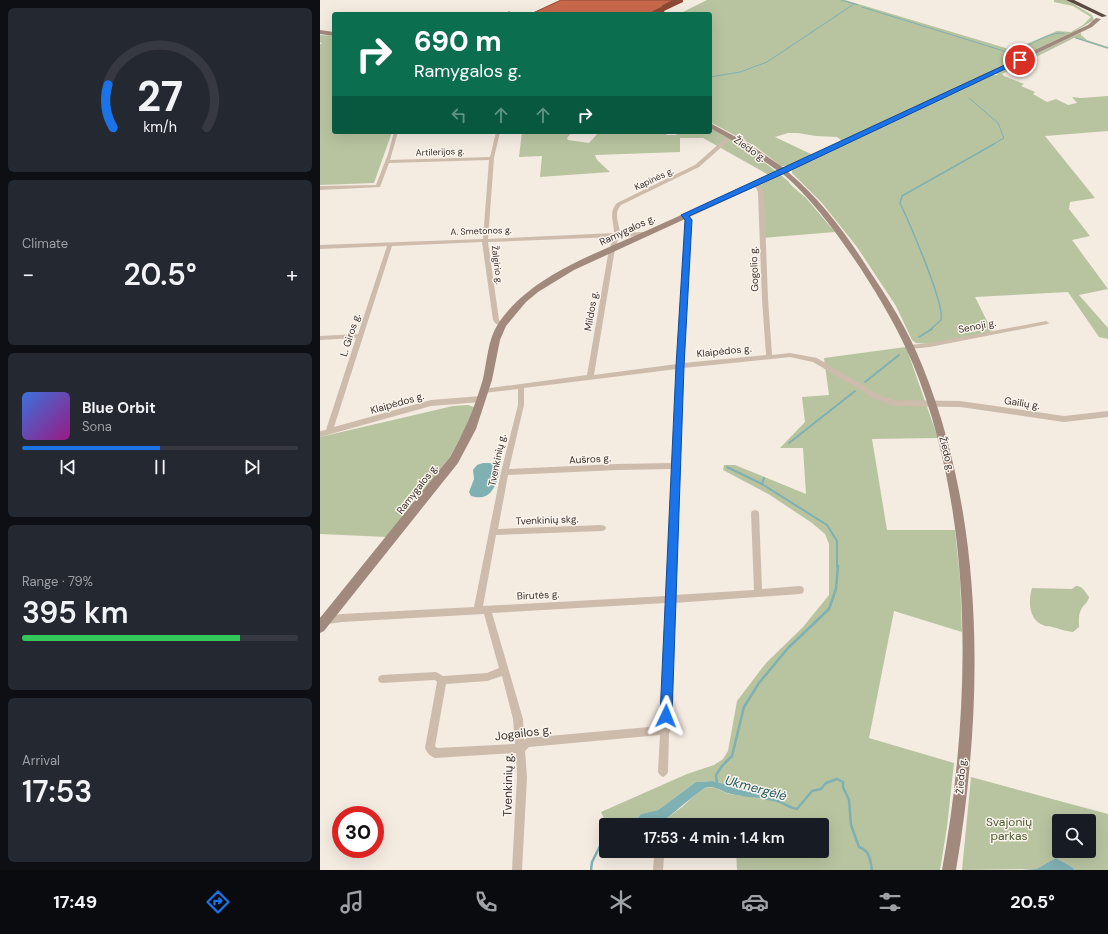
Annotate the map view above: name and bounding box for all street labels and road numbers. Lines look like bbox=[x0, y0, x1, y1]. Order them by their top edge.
street label: Žiedo g. bbox=[732, 133, 768, 165]
street label: Artilerijos g. bbox=[415, 145, 465, 159]
street label: Kapinės g. bbox=[633, 165, 676, 193]
street label: Ramygalos g. bbox=[597, 211, 657, 249]
street label: A. Smetonos g. bbox=[450, 224, 512, 238]
street label: Žalgirio g. bbox=[489, 245, 505, 285]
street label: Gogolio g. bbox=[747, 246, 761, 292]
street label: Mildos g. bbox=[581, 290, 601, 332]
street label: L. Giros g. bbox=[337, 312, 363, 358]
street label: Senoji g. bbox=[957, 316, 997, 336]
street label: Klaipėdos g. bbox=[696, 342, 752, 360]
street label: Klaipėdos g. bbox=[369, 389, 425, 417]
street label: Gailių g. bbox=[1003, 394, 1041, 412]
street label: Tvenkinių g. bbox=[485, 433, 509, 487]
street label: Žiedo g. bbox=[936, 435, 958, 473]
street label: Aušros g. bbox=[569, 451, 611, 467]
street label: Ramygalos g. bbox=[394, 461, 441, 517]
street label: Tvenkinių skg. bbox=[515, 512, 579, 528]
street label: Birutės g. bbox=[516, 587, 560, 603]
street label: Jogailos g. bbox=[494, 722, 552, 744]
street label: Tvenkinių g. bbox=[499, 753, 517, 817]
street label: Žiedo g. bbox=[953, 758, 969, 794]

